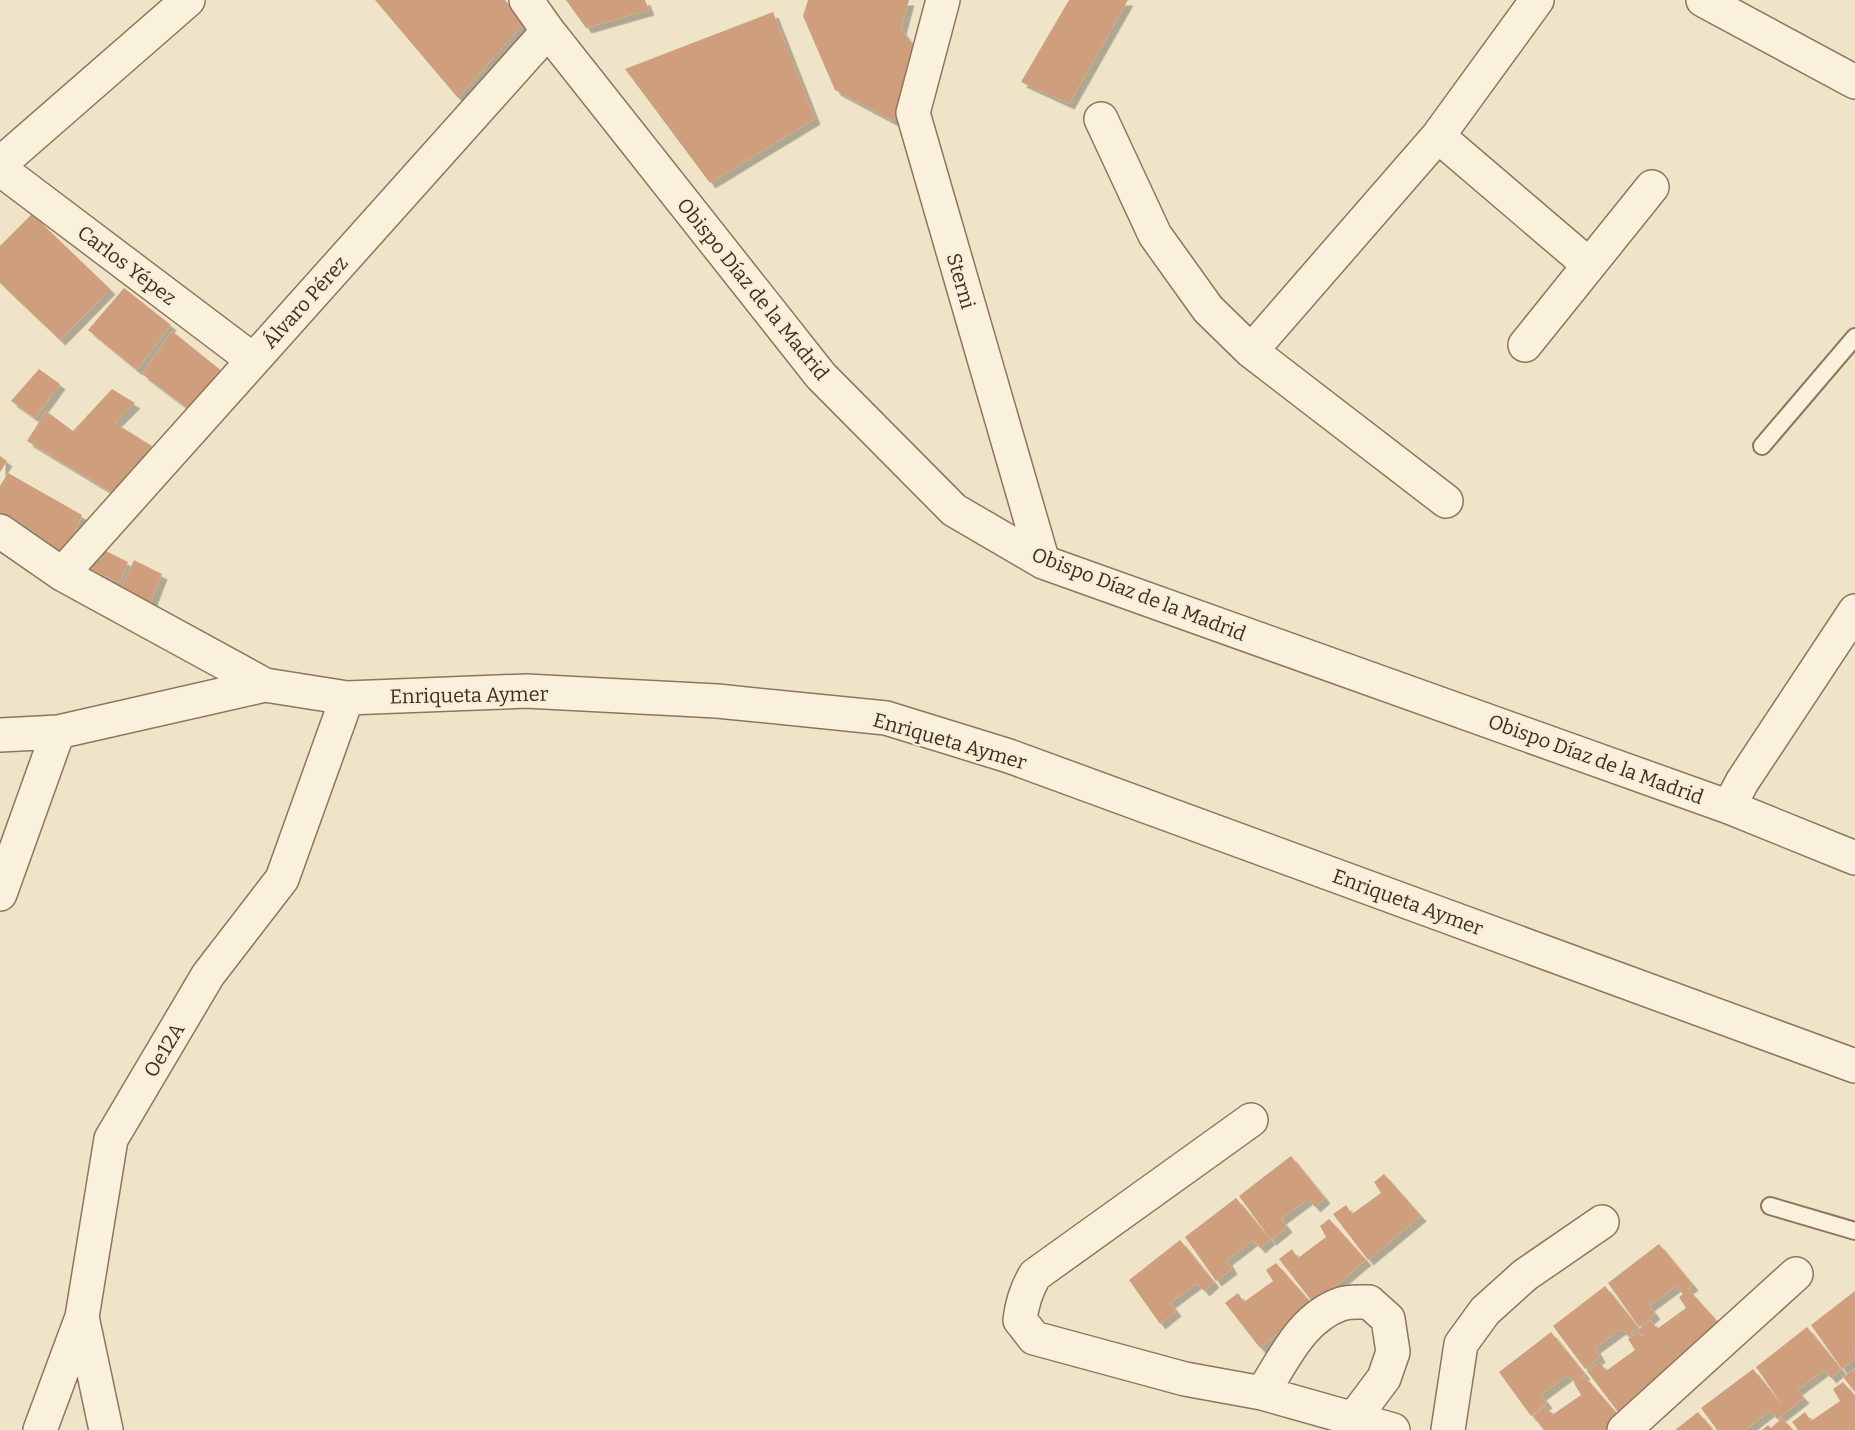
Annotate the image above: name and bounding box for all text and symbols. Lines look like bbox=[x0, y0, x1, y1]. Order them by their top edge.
street label: Obispo Díaz de la Madrid bbox=[672, 193, 834, 385]
street label: Carlos Yépez bbox=[73, 220, 181, 310]
street label: Sterni bbox=[942, 250, 980, 312]
street label: Álvaro Pérez bbox=[257, 251, 353, 353]
street label: Obispo Díaz de la Madrid bbox=[1029, 542, 1250, 646]
street label: Enriqueta Aymer bbox=[389, 682, 549, 708]
street label: Enriqueta Aymer bbox=[870, 708, 1030, 774]
street label: Obispo Díaz de la Madrid bbox=[1485, 709, 1707, 809]
street label: Enriqueta Aymer bbox=[1329, 864, 1487, 940]
street label: Oe12A bbox=[139, 1018, 190, 1081]

